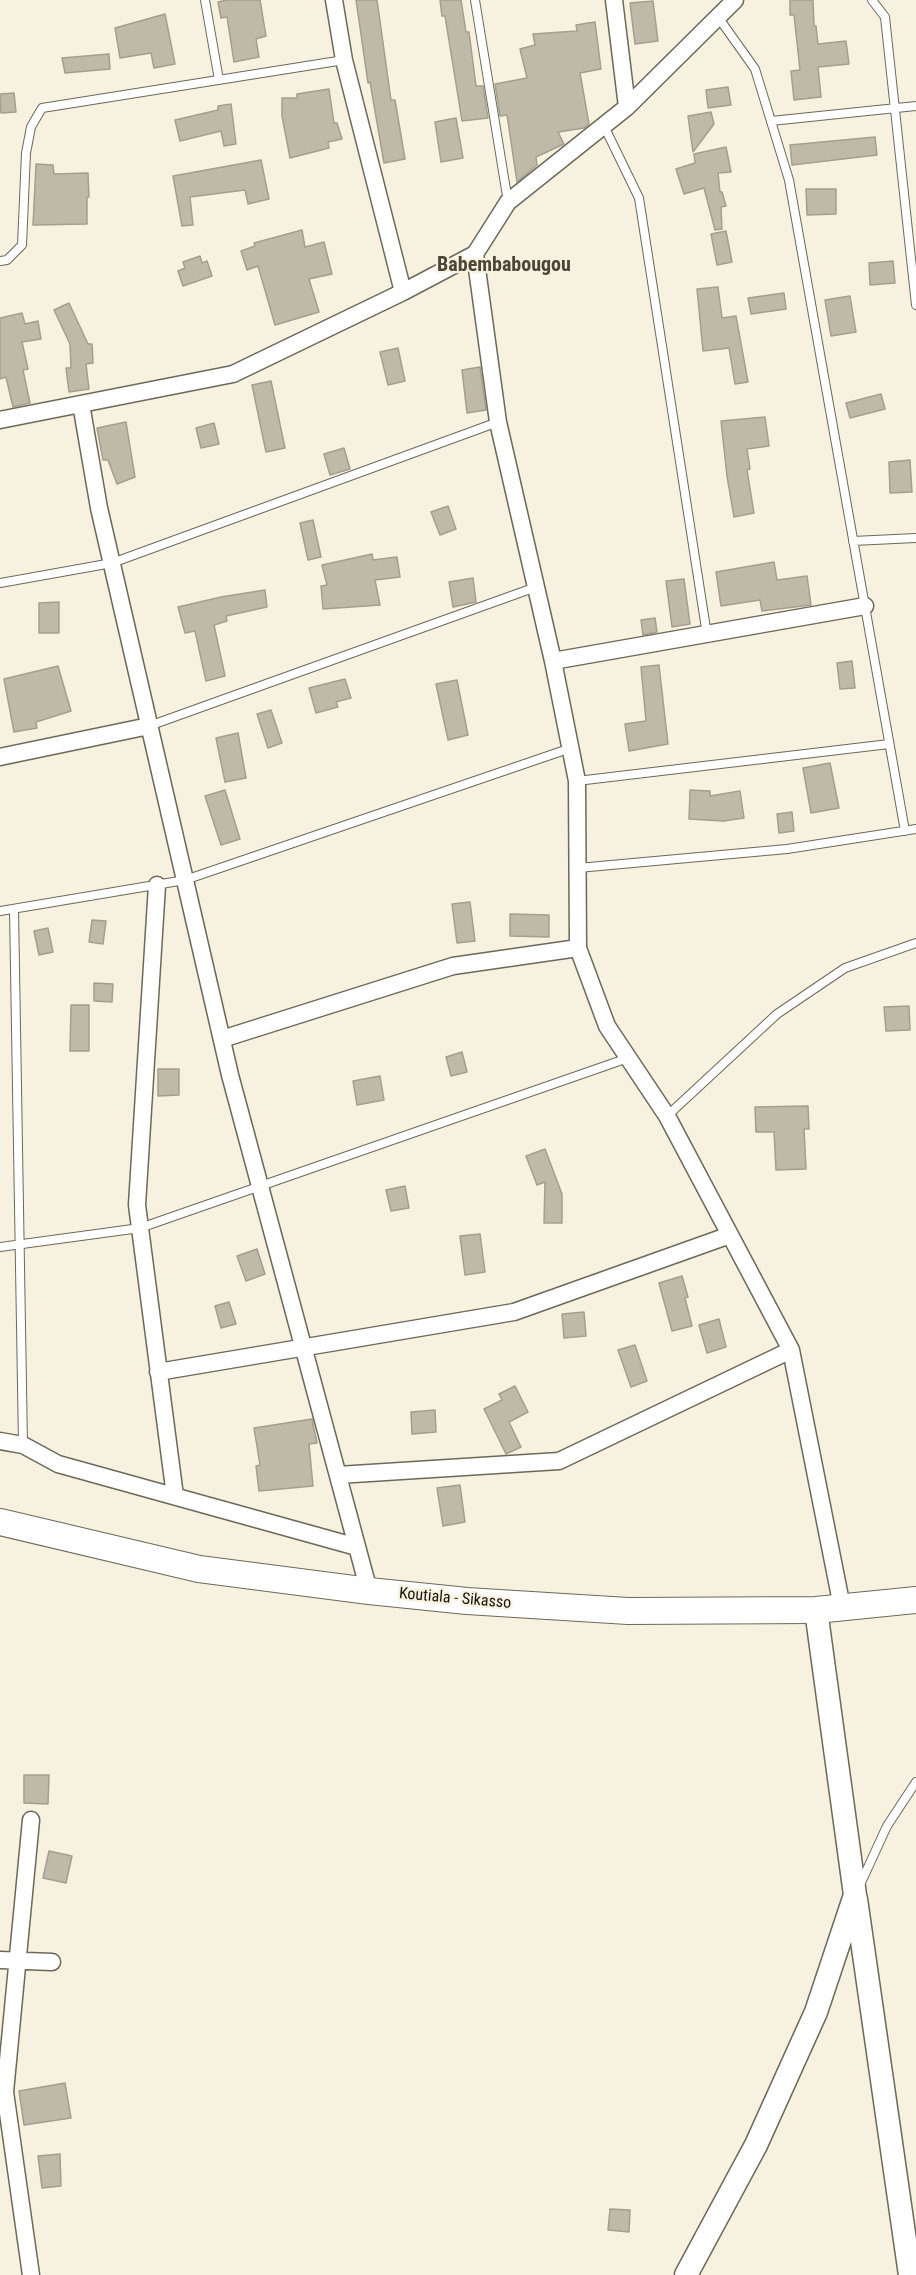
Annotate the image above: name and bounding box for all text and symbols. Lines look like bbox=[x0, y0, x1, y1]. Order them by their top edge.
district label: Babembabougou bbox=[437, 254, 571, 278]
street label: Koutiala - Sikasso bbox=[398, 1585, 512, 1613]

